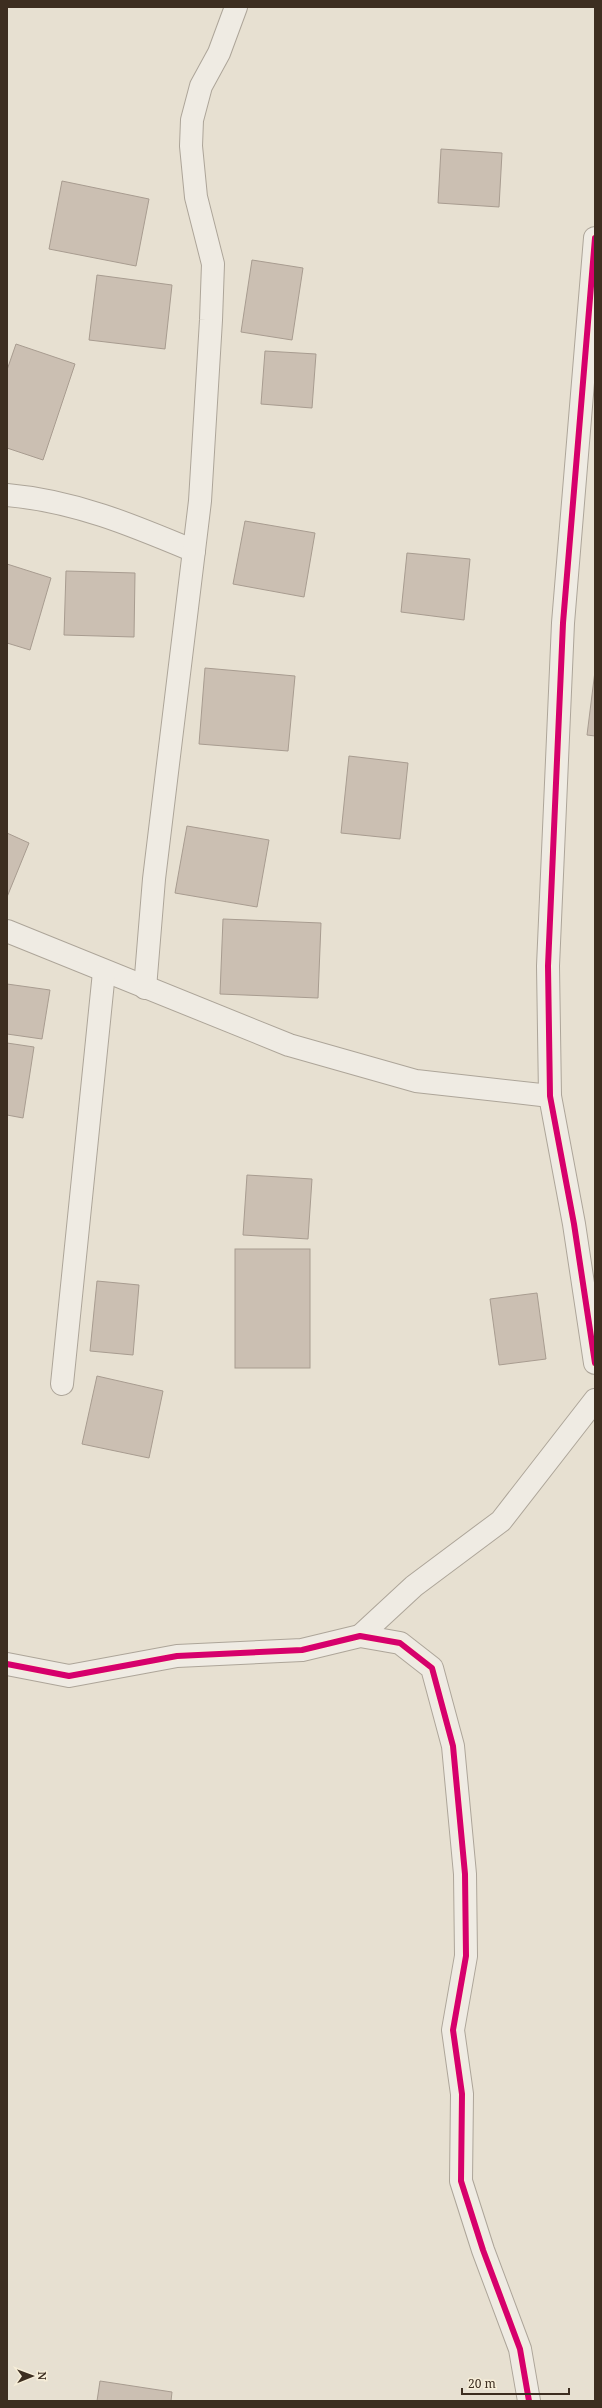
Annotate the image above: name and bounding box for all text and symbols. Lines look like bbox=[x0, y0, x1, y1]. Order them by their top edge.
north arrow bbox=[12, 2356, 52, 2396]
scale bar bbox=[462, 2370, 569, 2396]
text: N bbox=[35, 2371, 50, 2381]
text: 20 m bbox=[468, 2375, 496, 2392]

